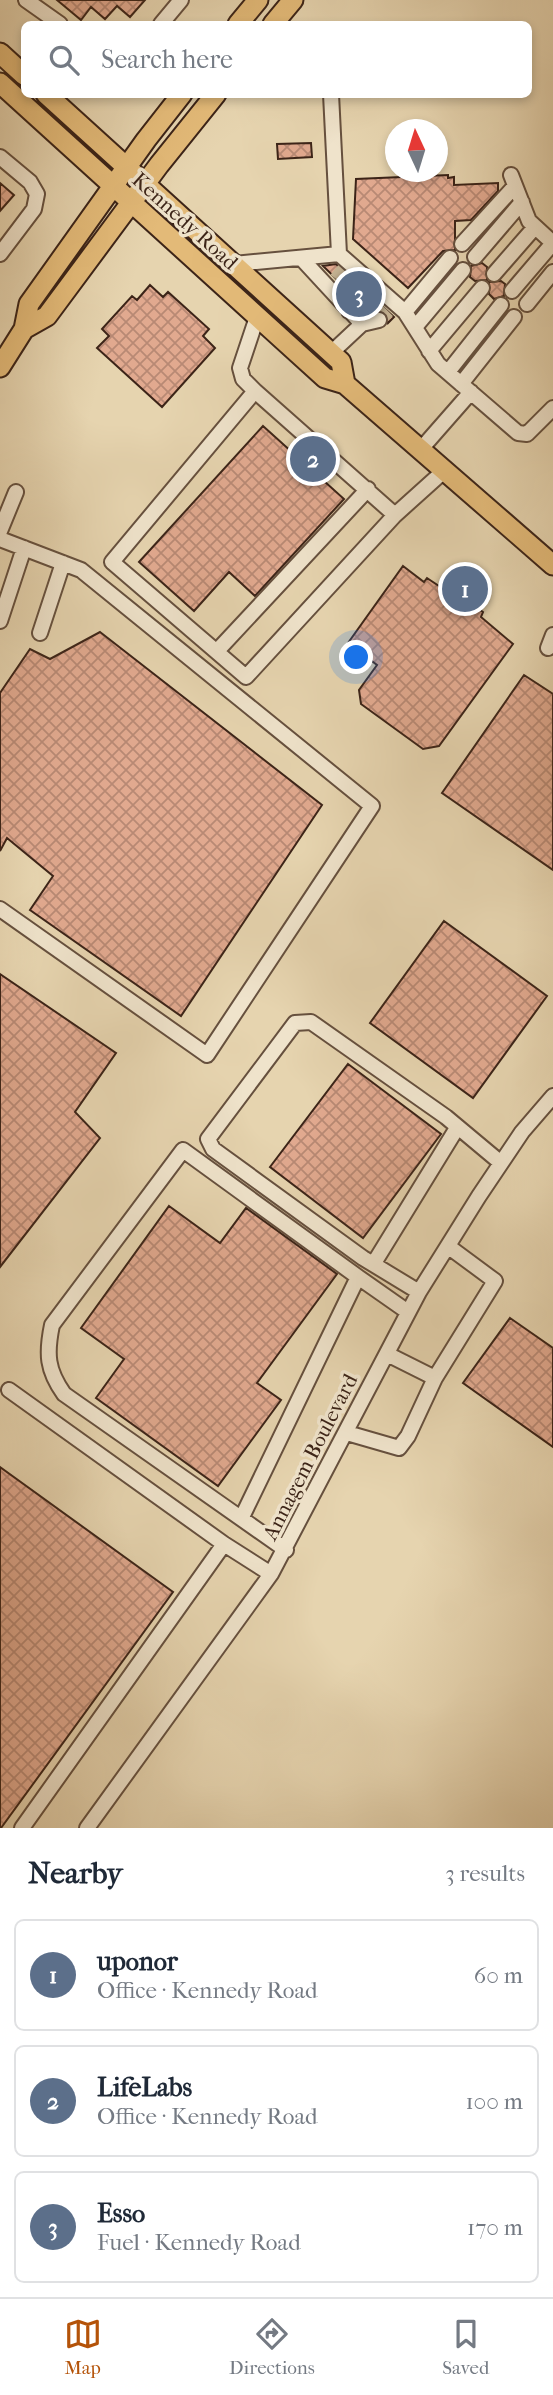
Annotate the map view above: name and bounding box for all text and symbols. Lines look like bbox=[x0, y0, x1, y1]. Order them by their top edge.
search box bbox=[21, 21, 532, 98]
icon: search bbox=[45, 41, 83, 79]
text: Search here bbox=[101, 44, 233, 75]
north arrow bbox=[385, 119, 448, 182]
street label: Kennedy Road bbox=[127, 167, 243, 275]
pin: 3 bbox=[336, 268, 382, 320]
pin: 2 bbox=[290, 433, 336, 485]
pin: 1 bbox=[442, 563, 488, 615]
your location bbox=[339, 640, 373, 674]
street label: Annagem Boulevard bbox=[257, 1369, 363, 1545]
text: Nearby bbox=[28, 1856, 123, 1891]
text: 3 results bbox=[445, 1860, 525, 1887]
text: uponor bbox=[97, 1946, 178, 1977]
text: 1 bbox=[49, 1962, 57, 1989]
text: 60 m bbox=[474, 1962, 523, 1989]
text: Office · Kennedy Road bbox=[97, 1977, 318, 2004]
text: LifeLabs bbox=[97, 2072, 192, 2103]
text: 2 bbox=[47, 2088, 59, 2115]
text: 100 m bbox=[465, 2088, 523, 2115]
text: Office · Kennedy Road bbox=[97, 2103, 318, 2130]
text: Esso bbox=[97, 2198, 145, 2229]
text: 3 bbox=[48, 2214, 58, 2241]
text: 170 m bbox=[467, 2214, 523, 2241]
text: Fuel · Kennedy Road bbox=[97, 2229, 301, 2256]
tab: Map bbox=[64, 2315, 102, 2379]
tab: Directions bbox=[229, 2315, 315, 2379]
tab: Saved bbox=[442, 2315, 489, 2379]

